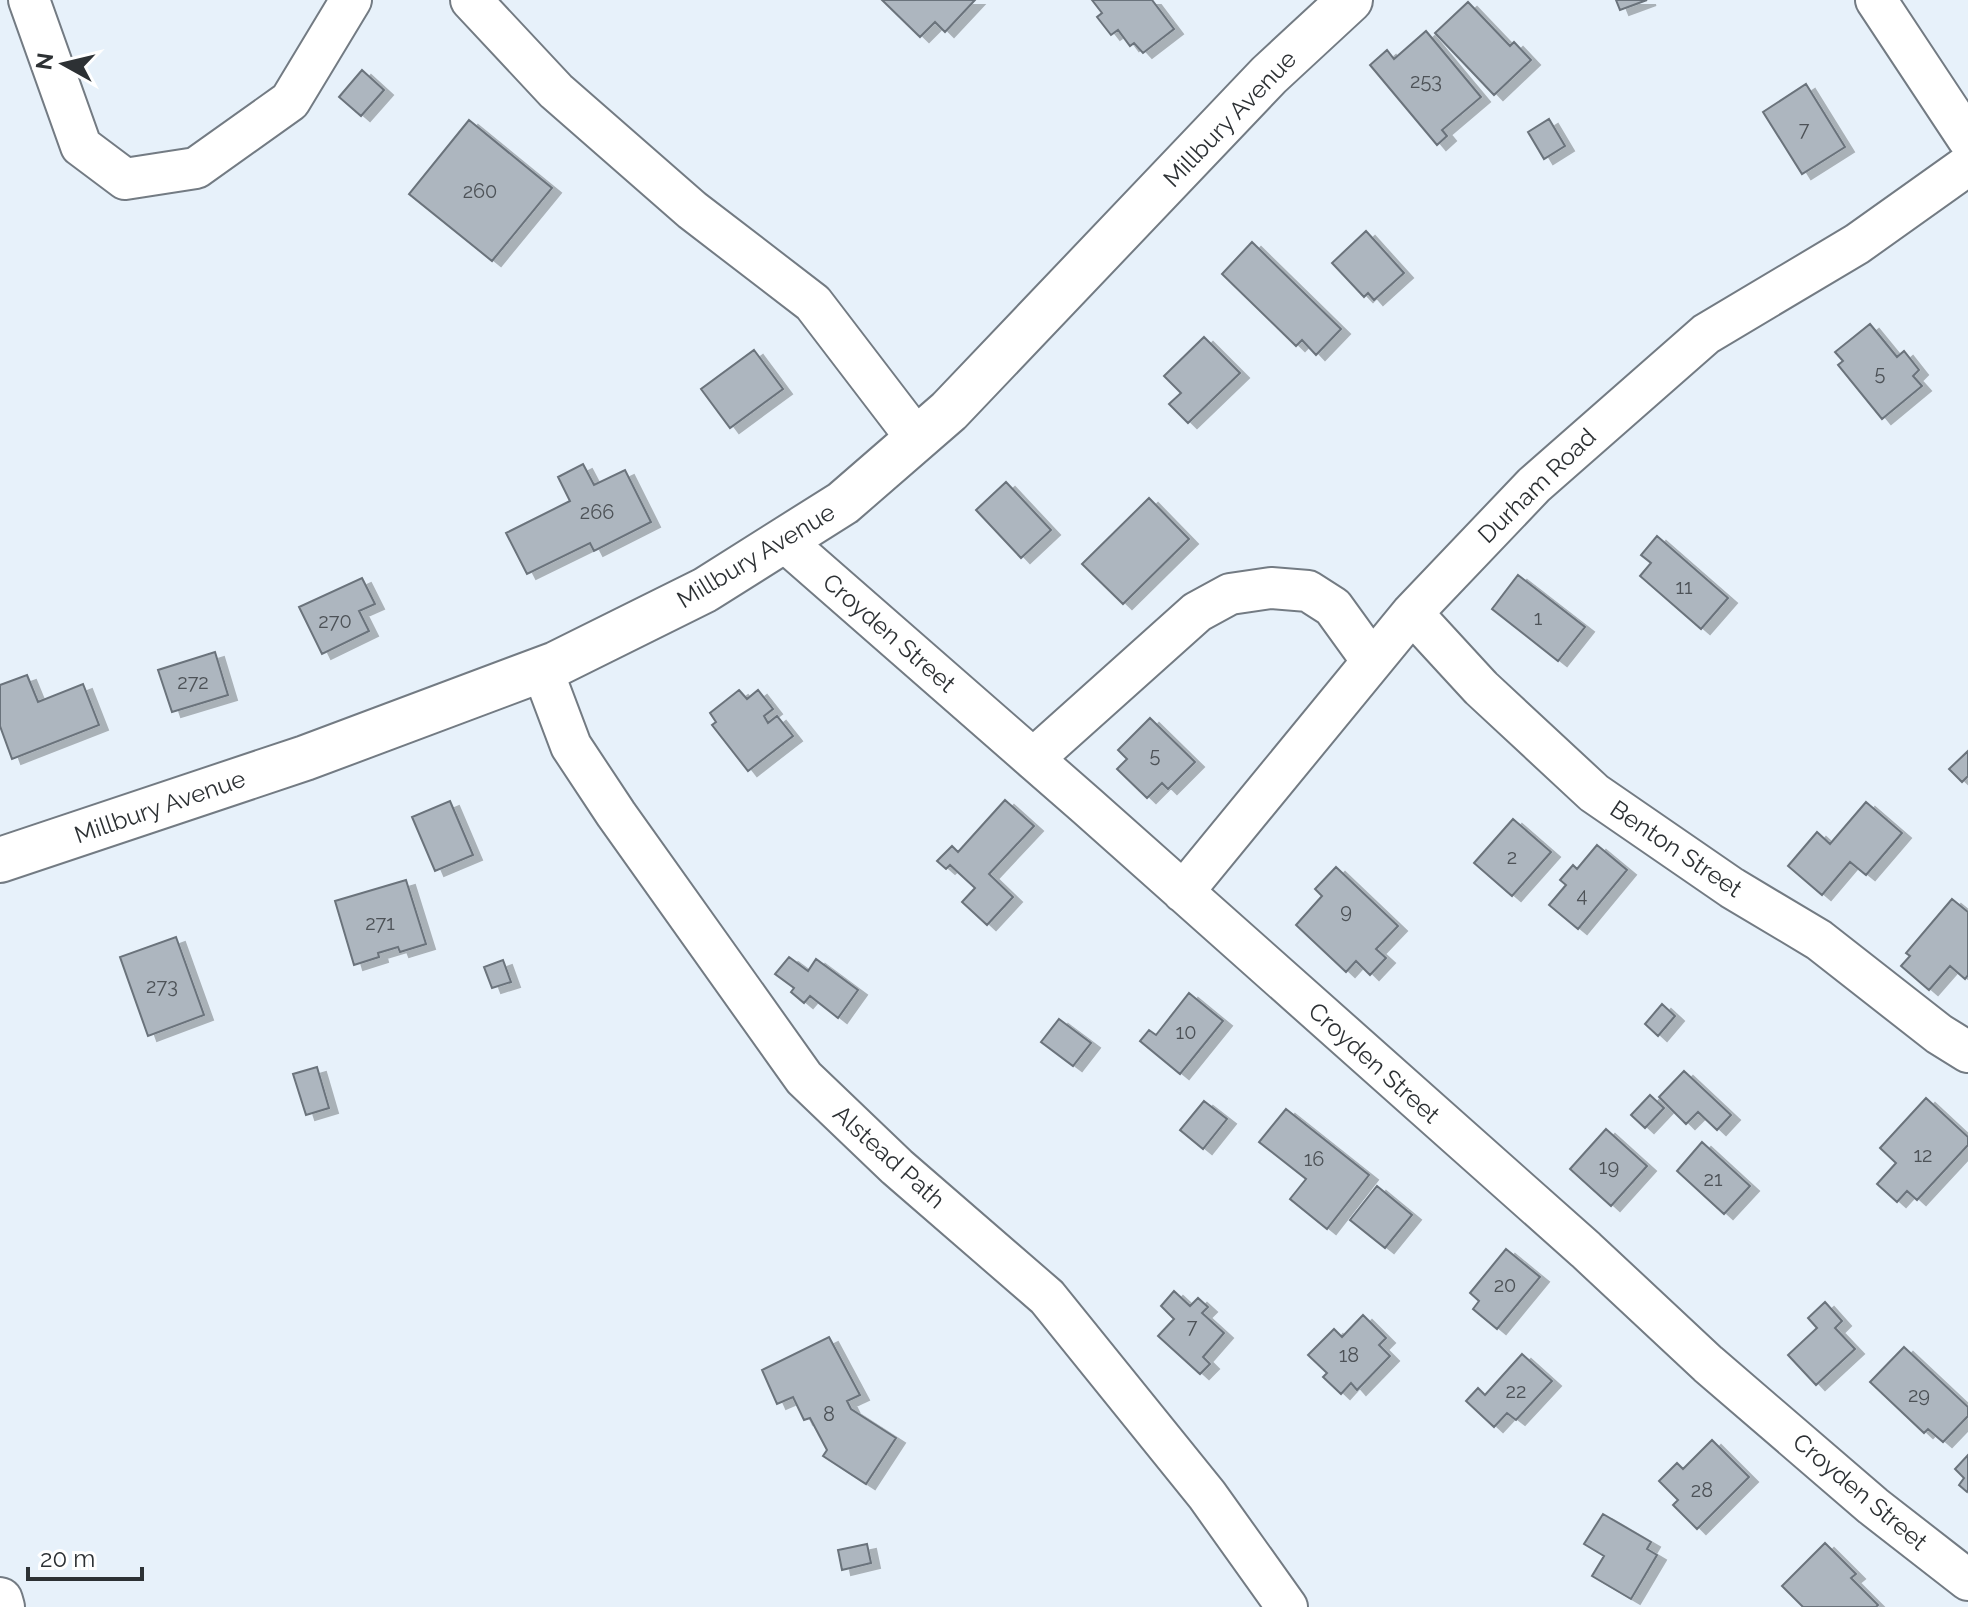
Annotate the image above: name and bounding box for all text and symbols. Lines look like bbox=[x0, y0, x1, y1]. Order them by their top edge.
north arrow bbox=[24, 24, 104, 104]
street label: Millbury Avenue bbox=[1157, 44, 1302, 193]
text: N bbox=[30, 51, 58, 71]
house number: 253 bbox=[1410, 69, 1442, 93]
house number: 7 bbox=[1799, 117, 1810, 141]
house number: 260 bbox=[463, 179, 497, 203]
house number: 5 bbox=[1875, 361, 1886, 385]
street label: Durham Road bbox=[1472, 422, 1602, 549]
street label: Millbury Avenue bbox=[672, 497, 840, 614]
house number: 266 bbox=[580, 500, 614, 524]
street label: Croyden Street bbox=[817, 567, 962, 698]
house number: 11 bbox=[1675, 575, 1693, 599]
house number: 1 bbox=[1534, 606, 1543, 630]
house number: 270 bbox=[318, 609, 352, 633]
house number: 272 bbox=[177, 670, 209, 694]
house number: 5 bbox=[1150, 743, 1161, 767]
street label: Millbury Avenue bbox=[71, 764, 249, 849]
street label: Benton Street bbox=[1605, 794, 1748, 903]
house number: 2 bbox=[1507, 845, 1517, 869]
house number: 4 bbox=[1577, 883, 1588, 907]
house number: 9 bbox=[1340, 899, 1352, 923]
house number: 271 bbox=[365, 911, 395, 935]
house number: 273 bbox=[146, 974, 178, 998]
street label: Croyden Street bbox=[1303, 996, 1446, 1129]
house number: 10 bbox=[1176, 1020, 1196, 1044]
street label: Alstead Path bbox=[828, 1099, 951, 1214]
house number: 12 bbox=[1914, 1143, 1932, 1167]
house number: 16 bbox=[1304, 1147, 1324, 1171]
house number: 19 bbox=[1599, 1155, 1619, 1179]
house number: 21 bbox=[1704, 1167, 1723, 1191]
house number: 20 bbox=[1494, 1273, 1516, 1297]
house number: 7 bbox=[1187, 1314, 1198, 1338]
house number: 18 bbox=[1339, 1343, 1359, 1367]
house number: 22 bbox=[1506, 1379, 1526, 1403]
house number: 29 bbox=[1908, 1383, 1930, 1407]
house number: 8 bbox=[823, 1402, 835, 1426]
street label: Croyden Street bbox=[1787, 1427, 1933, 1556]
house number: 28 bbox=[1691, 1478, 1713, 1502]
scale bar bbox=[28, 1531, 142, 1581]
text: 20 m bbox=[40, 1544, 95, 1573]

